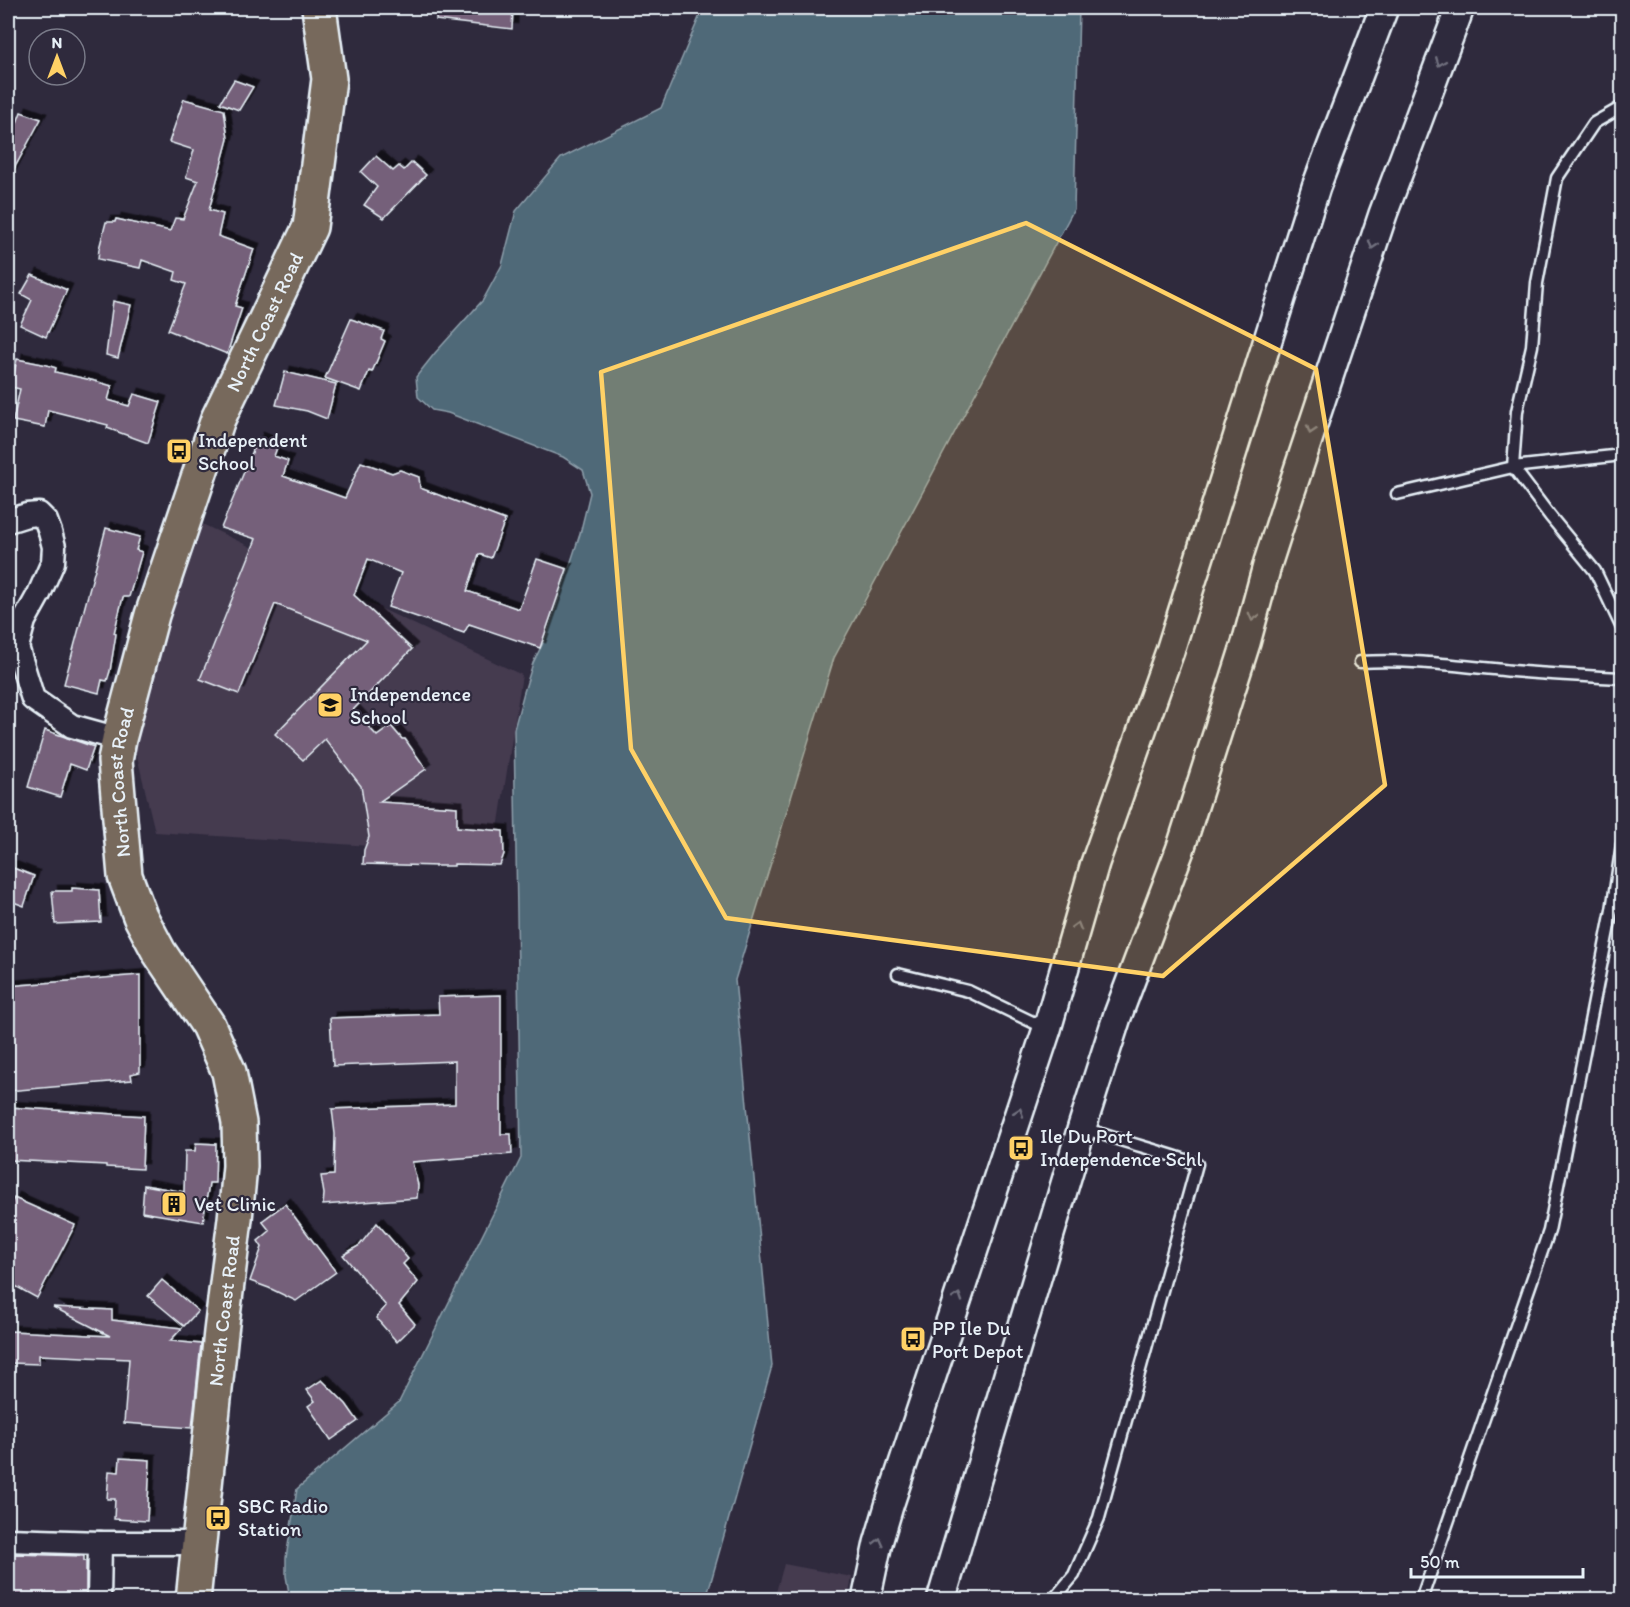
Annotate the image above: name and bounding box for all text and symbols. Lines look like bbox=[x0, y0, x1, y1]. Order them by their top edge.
north arrow bbox=[27, 27, 87, 87]
text: N bbox=[52, 33, 62, 52]
one-way arrow bbox=[1434, 56, 1447, 67]
one-way arrow bbox=[1367, 239, 1380, 250]
street label: North Coast Road bbox=[221, 248, 308, 396]
one-way arrow bbox=[1306, 424, 1318, 435]
place label: Independent School bbox=[198, 428, 308, 475]
bus stop icon: Independent School bbox=[164, 436, 194, 466]
one-way arrow bbox=[1248, 611, 1261, 621]
place label: Independence School bbox=[350, 682, 471, 729]
school or university icon: Independence School bbox=[315, 690, 345, 720]
street label: North Coast Road bbox=[103, 704, 139, 858]
one-way arrow bbox=[1070, 921, 1082, 931]
one-way arrow bbox=[1012, 1107, 1025, 1118]
place label: Ile Du Port Independence Schl bbox=[1040, 1124, 1202, 1171]
bus stop icon: Ile Du Port Independence Schl bbox=[1006, 1133, 1036, 1163]
building icon: Vet Clinic bbox=[159, 1189, 189, 1219]
place label: Vet Clinic bbox=[194, 1192, 276, 1216]
street label: North Coast Road bbox=[203, 1234, 245, 1387]
one-way arrow bbox=[951, 1292, 963, 1303]
place label: PP Ile Du Port Depot bbox=[932, 1316, 1023, 1363]
bus stop icon: PP Ile Du Port Depot bbox=[898, 1324, 928, 1354]
place label: SBC Radio Station bbox=[238, 1494, 328, 1541]
bus stop icon: SBC Radio Station bbox=[203, 1503, 233, 1533]
one-way arrow bbox=[871, 1537, 884, 1547]
scale bar bbox=[1411, 1541, 1584, 1579]
text: 50 m bbox=[1420, 1551, 1460, 1573]

